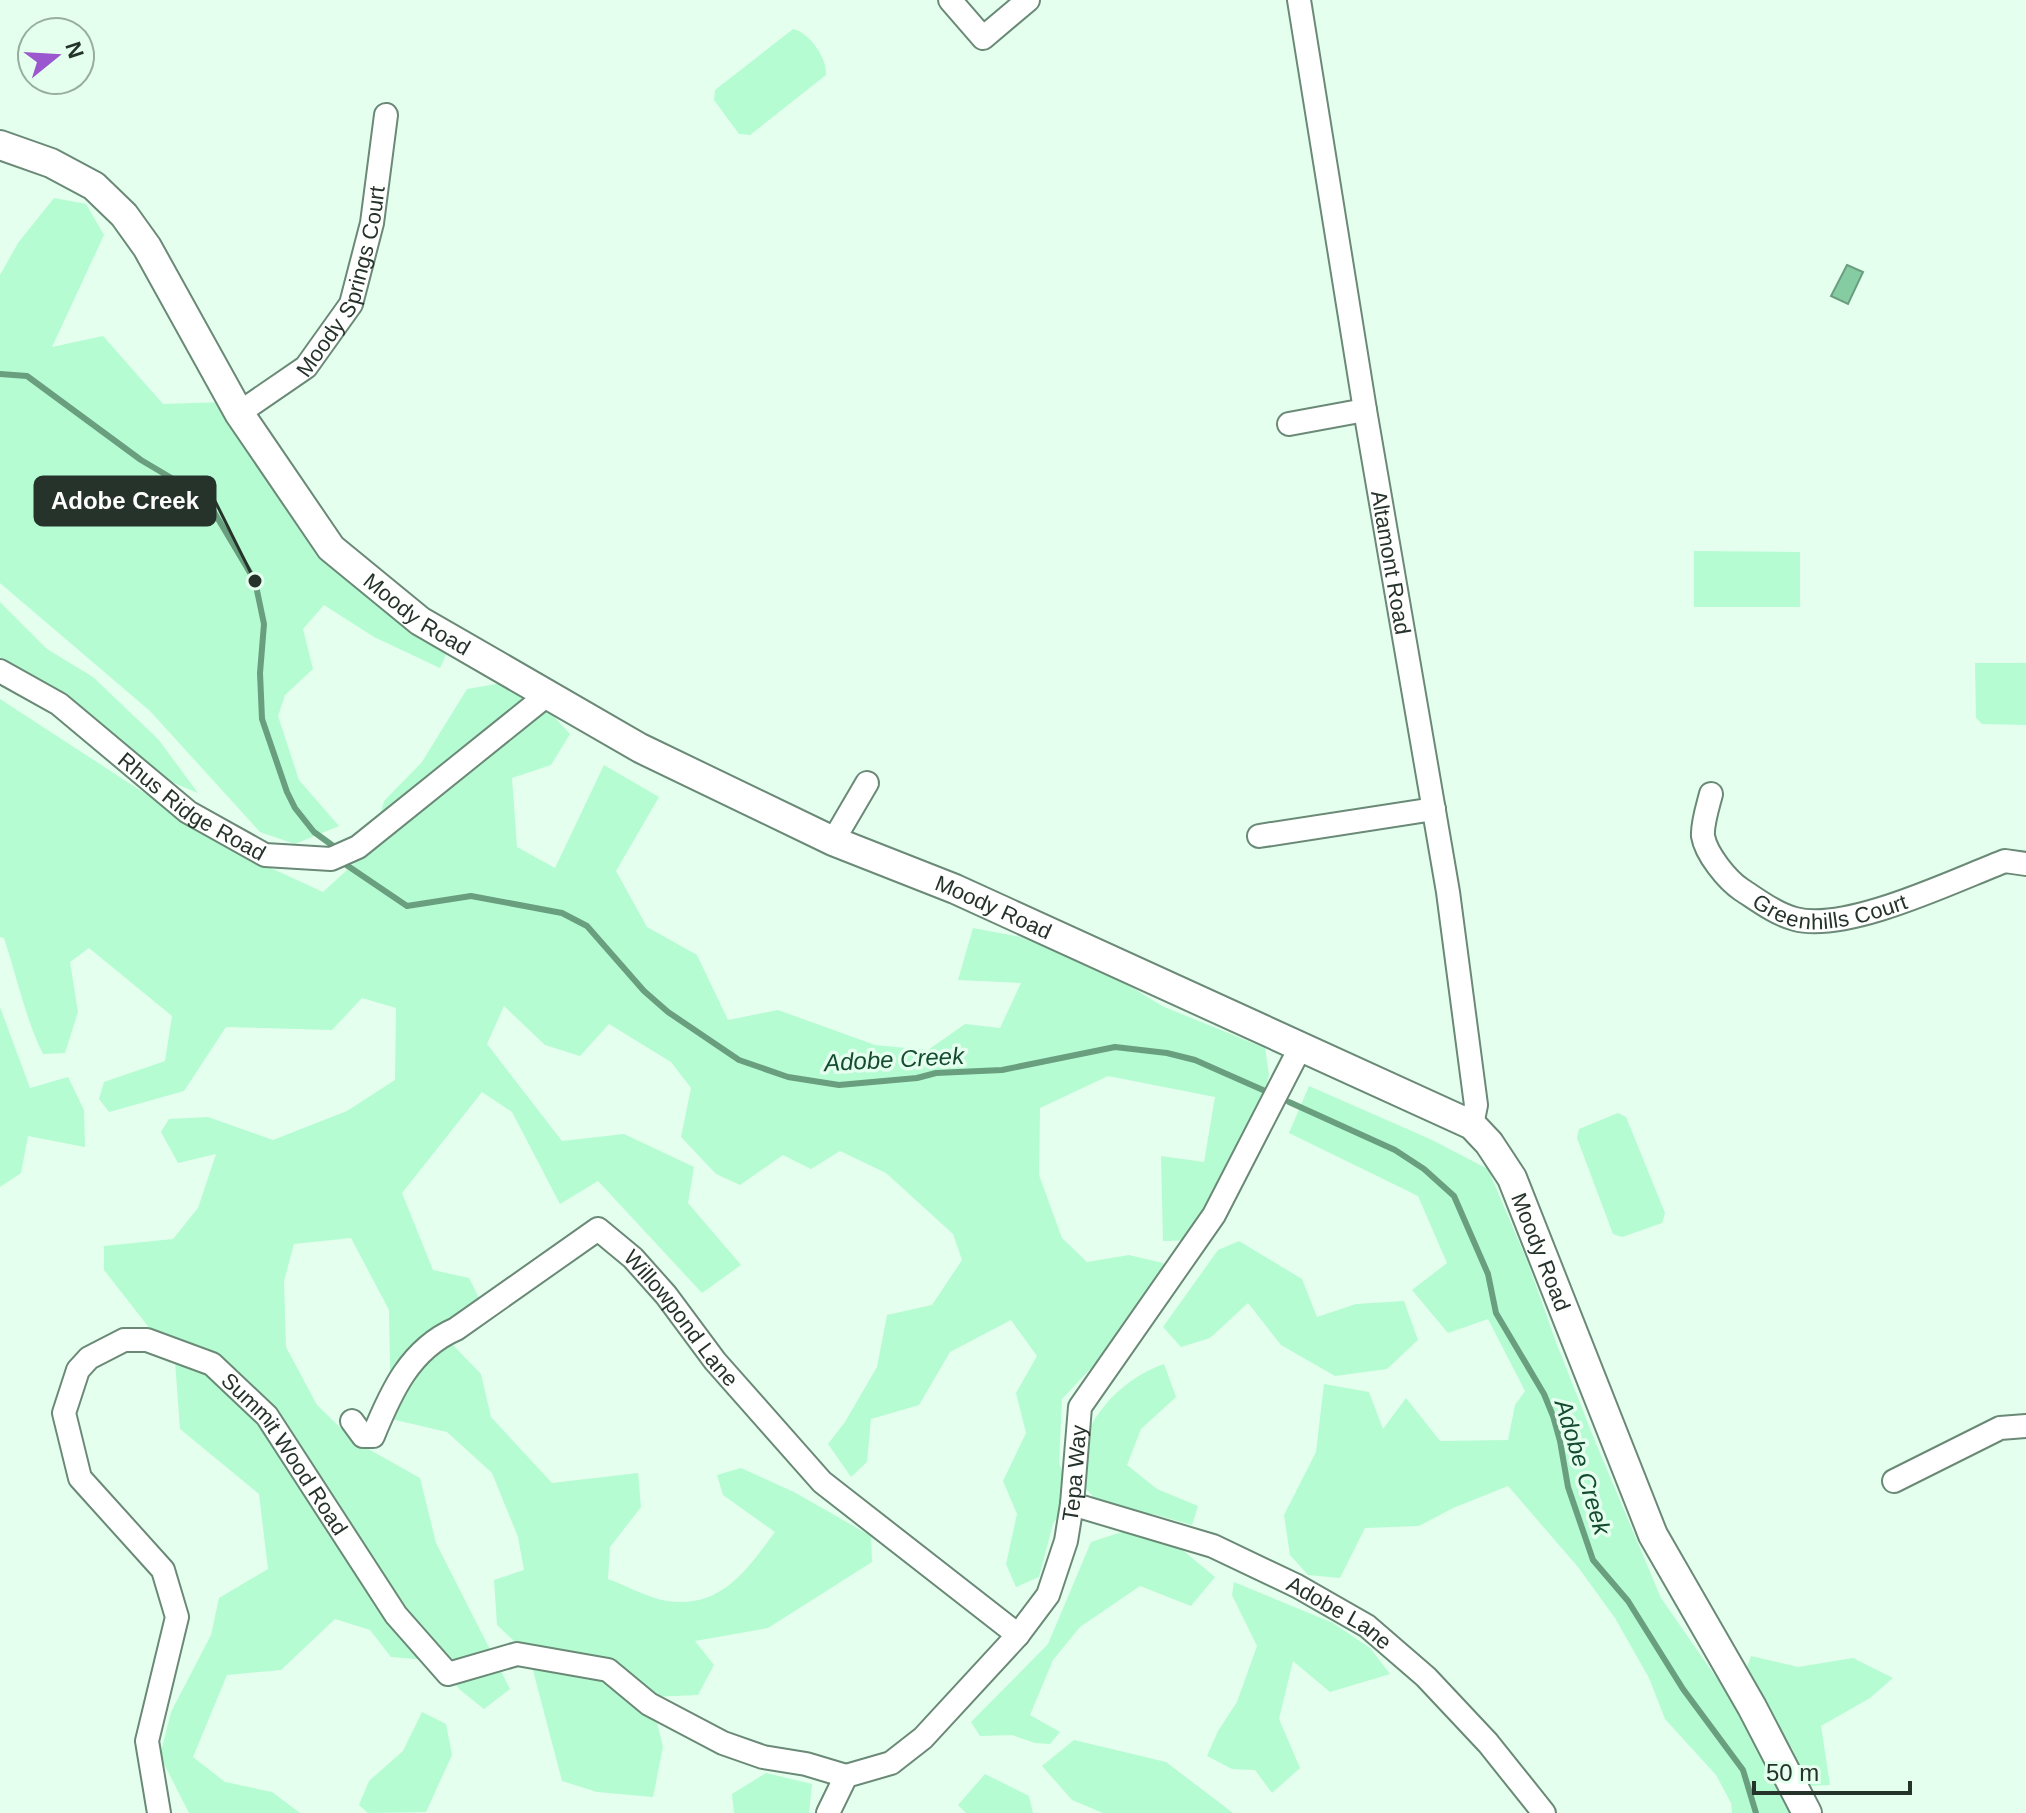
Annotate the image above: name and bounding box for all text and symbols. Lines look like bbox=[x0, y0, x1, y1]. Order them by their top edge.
north arrow bbox=[16, 16, 96, 96]
text: N bbox=[60, 39, 89, 61]
street label: Moody Springs Court bbox=[291, 185, 389, 381]
callout: Adobe Creek bbox=[35, 477, 215, 525]
text: Adobe Creek bbox=[51, 487, 200, 514]
street label: Altamont Road bbox=[1367, 489, 1416, 636]
street label: Moody Road bbox=[359, 568, 475, 660]
street label: Rhus Ridge Road bbox=[113, 747, 270, 865]
street label: Moody Road bbox=[932, 870, 1056, 944]
street label: Greenhills Court bbox=[1752, 879, 1912, 909]
text: Greenhills Court bbox=[1748, 888, 1910, 934]
water label: Adobe Creek bbox=[821, 1042, 967, 1076]
street label: Moody Road bbox=[1507, 1189, 1576, 1315]
street label: Willowpond Lane bbox=[619, 1245, 744, 1391]
street label: Summit Wood Road bbox=[217, 1367, 353, 1539]
water label: Adobe Creek bbox=[1549, 1394, 1617, 1540]
street label: Tepa Way bbox=[1057, 1424, 1091, 1523]
street label: Adobe Lane bbox=[1283, 1571, 1397, 1654]
scale bar bbox=[1754, 1745, 1910, 1795]
text: 50 m bbox=[1766, 1759, 1819, 1786]

